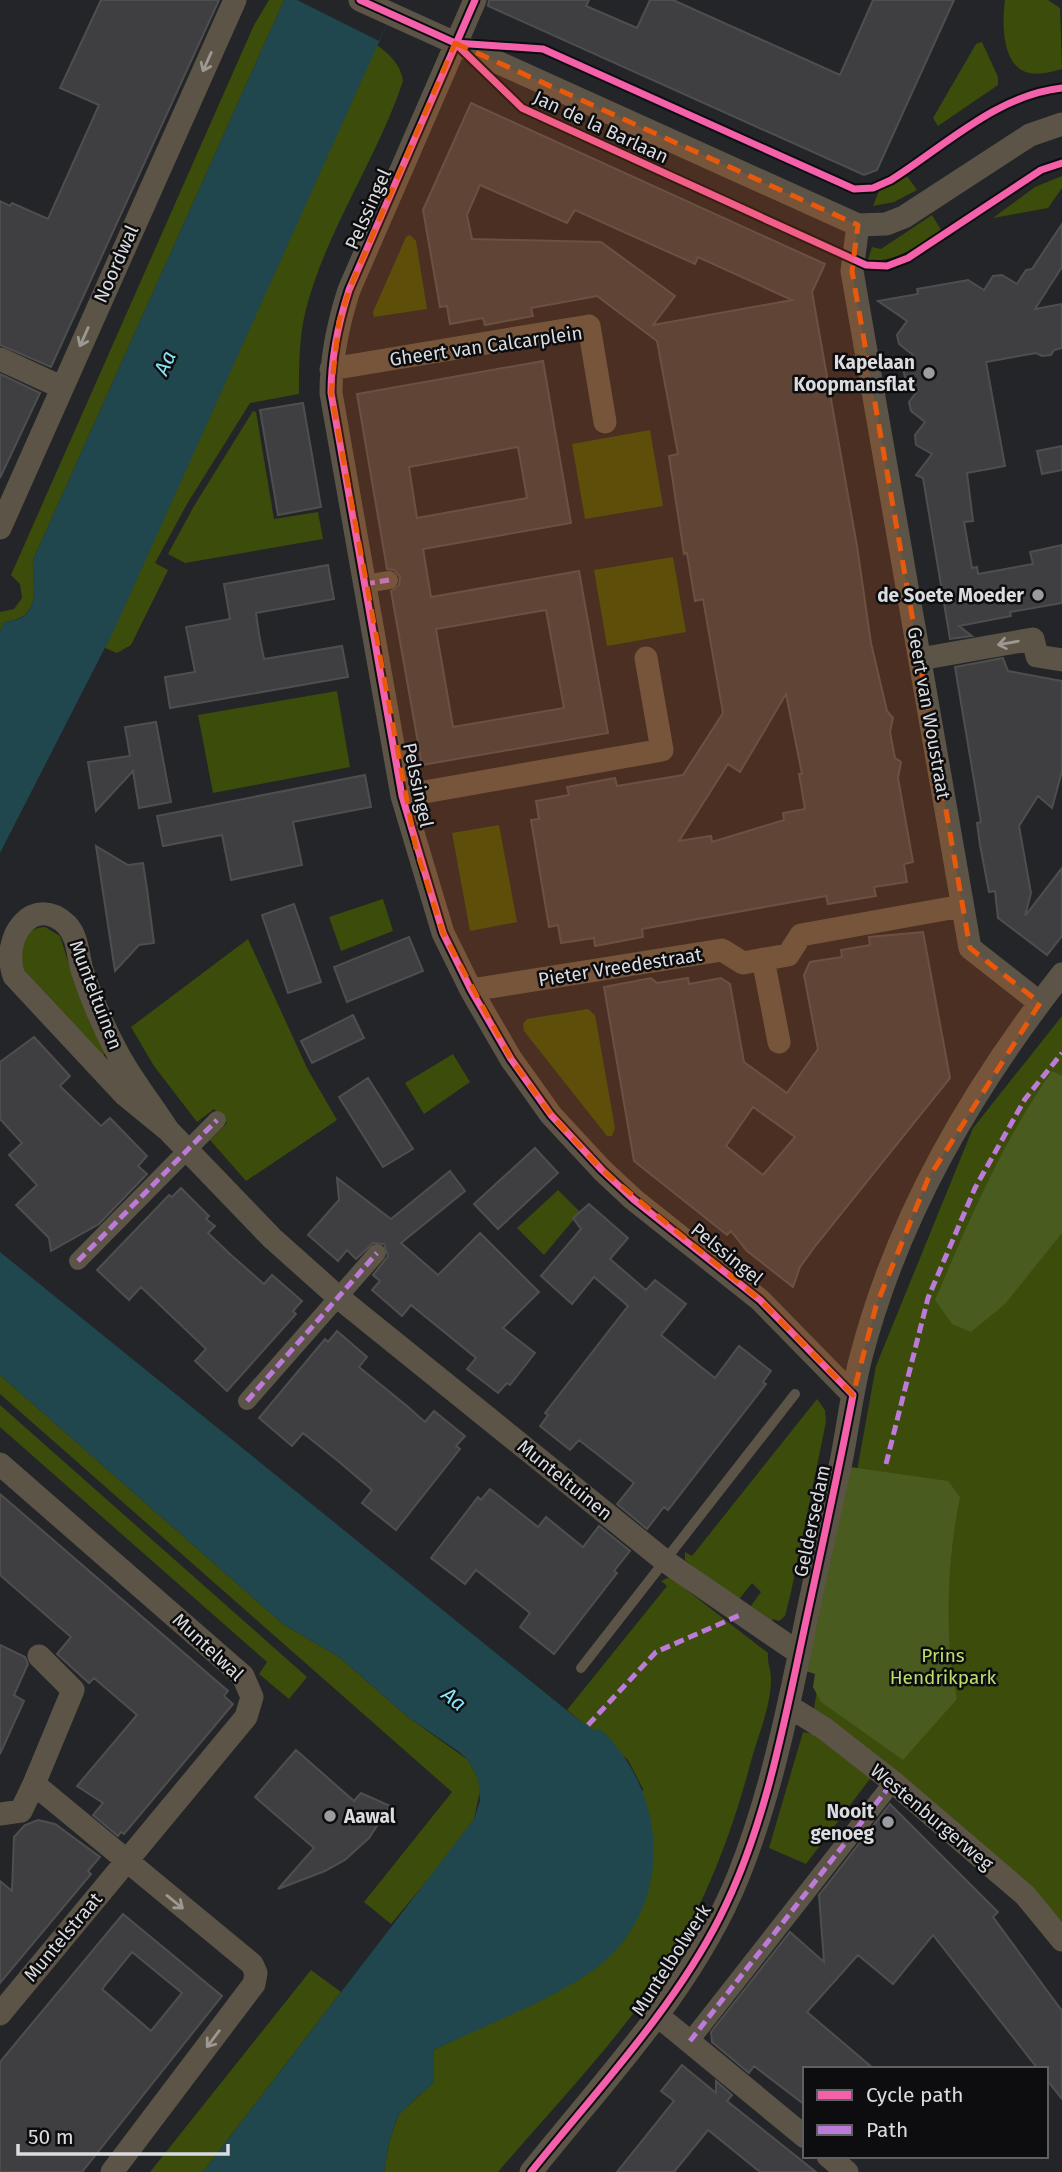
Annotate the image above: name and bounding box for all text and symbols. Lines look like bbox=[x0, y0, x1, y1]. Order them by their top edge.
one-way arrow bbox=[200, 51, 213, 72]
street label: Jan de la Barlaan bbox=[530, 86, 672, 168]
street label: Pelssingel bbox=[340, 165, 396, 253]
street label: Noordwal bbox=[89, 221, 143, 306]
street label: Gheert van Calcarplein bbox=[388, 321, 584, 371]
one-way arrow bbox=[76, 326, 89, 347]
water label: Aa bbox=[148, 347, 182, 380]
place label: Kapelaan Koopmansflat bbox=[794, 351, 916, 396]
marker: Kapelaan Koopmansflat bbox=[921, 365, 937, 381]
place label: de Soete Moeder bbox=[877, 584, 1024, 607]
marker: de Soete Moeder bbox=[1030, 587, 1046, 603]
street label: Geert van Woustraat bbox=[902, 625, 956, 801]
one-way arrow bbox=[997, 637, 1020, 650]
street label: Pelssingel bbox=[398, 741, 438, 830]
street label: Munteltuinen bbox=[65, 937, 127, 1053]
street label: Pieter Vreedestraat bbox=[536, 943, 704, 991]
street label: Pelssingel bbox=[686, 1218, 768, 1290]
street label: Munteltuinen bbox=[513, 1435, 617, 1525]
street label: Geldersedam bbox=[789, 1463, 835, 1579]
street label: Muntelwal bbox=[168, 1608, 249, 1686]
park label: Prins Hendrikpark bbox=[890, 1644, 997, 1689]
water label: Aa bbox=[436, 1681, 471, 1717]
street label: Westenburgerweg bbox=[866, 1759, 998, 1875]
place label: Nooit genoeg bbox=[810, 1800, 875, 1845]
place label: Aawal bbox=[343, 1805, 396, 1828]
marker: Aawal bbox=[322, 1808, 338, 1824]
marker: Nooit genoeg bbox=[880, 1814, 896, 1830]
street label: Muntelstraat bbox=[19, 1888, 107, 1986]
one-way arrow bbox=[166, 1894, 184, 1909]
street label: Muntelbolwerk bbox=[626, 1900, 716, 2020]
one-way arrow bbox=[205, 2029, 220, 2047]
legend bbox=[803, 2067, 1048, 2158]
text: Cycle path bbox=[866, 2082, 964, 2108]
scale bar bbox=[18, 2112, 228, 2156]
text: Path bbox=[866, 2117, 908, 2143]
text: 50 m bbox=[28, 2124, 74, 2150]

